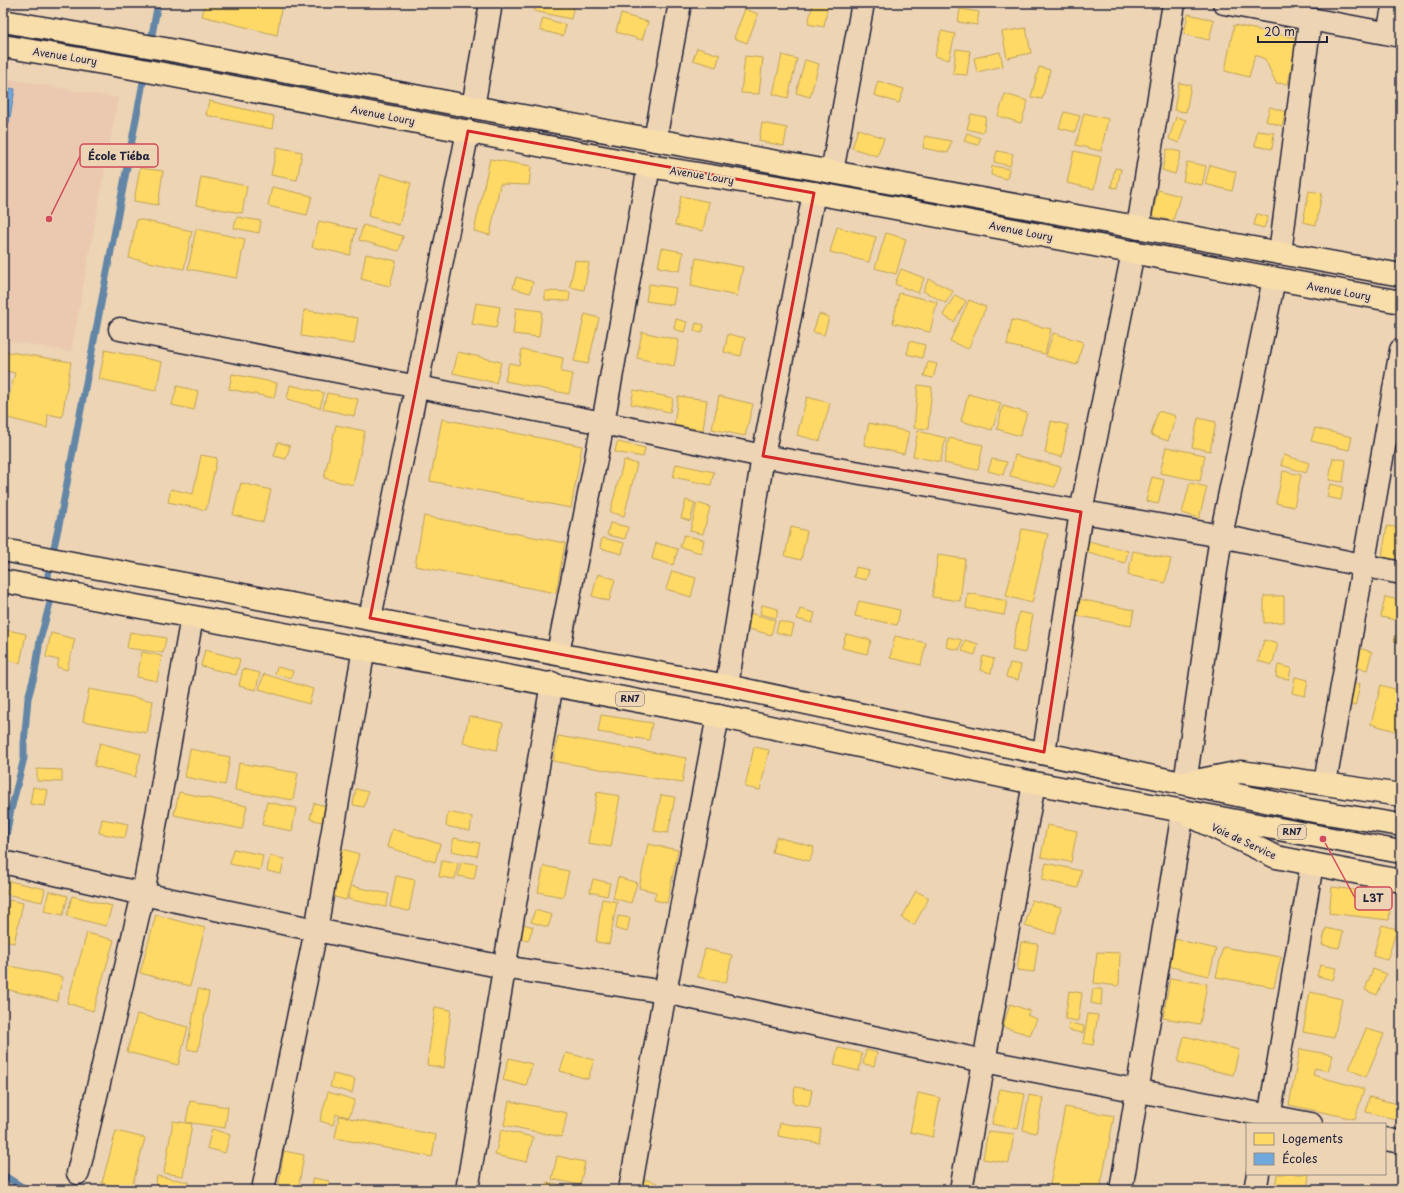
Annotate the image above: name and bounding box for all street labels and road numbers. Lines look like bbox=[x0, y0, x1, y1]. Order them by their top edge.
street label: Avenue Loury bbox=[32, 43, 99, 68]
street label: Avenue Loury bbox=[350, 101, 417, 128]
street label: Avenue Loury bbox=[669, 162, 736, 187]
street label: Avenue Loury bbox=[988, 217, 1055, 244]
street label: Avenue Loury bbox=[1306, 277, 1373, 304]
road number: RN7 bbox=[616, 692, 644, 706]
street label: Voie de Service bbox=[1209, 819, 1280, 862]
road number: RN7 bbox=[1278, 825, 1306, 839]

